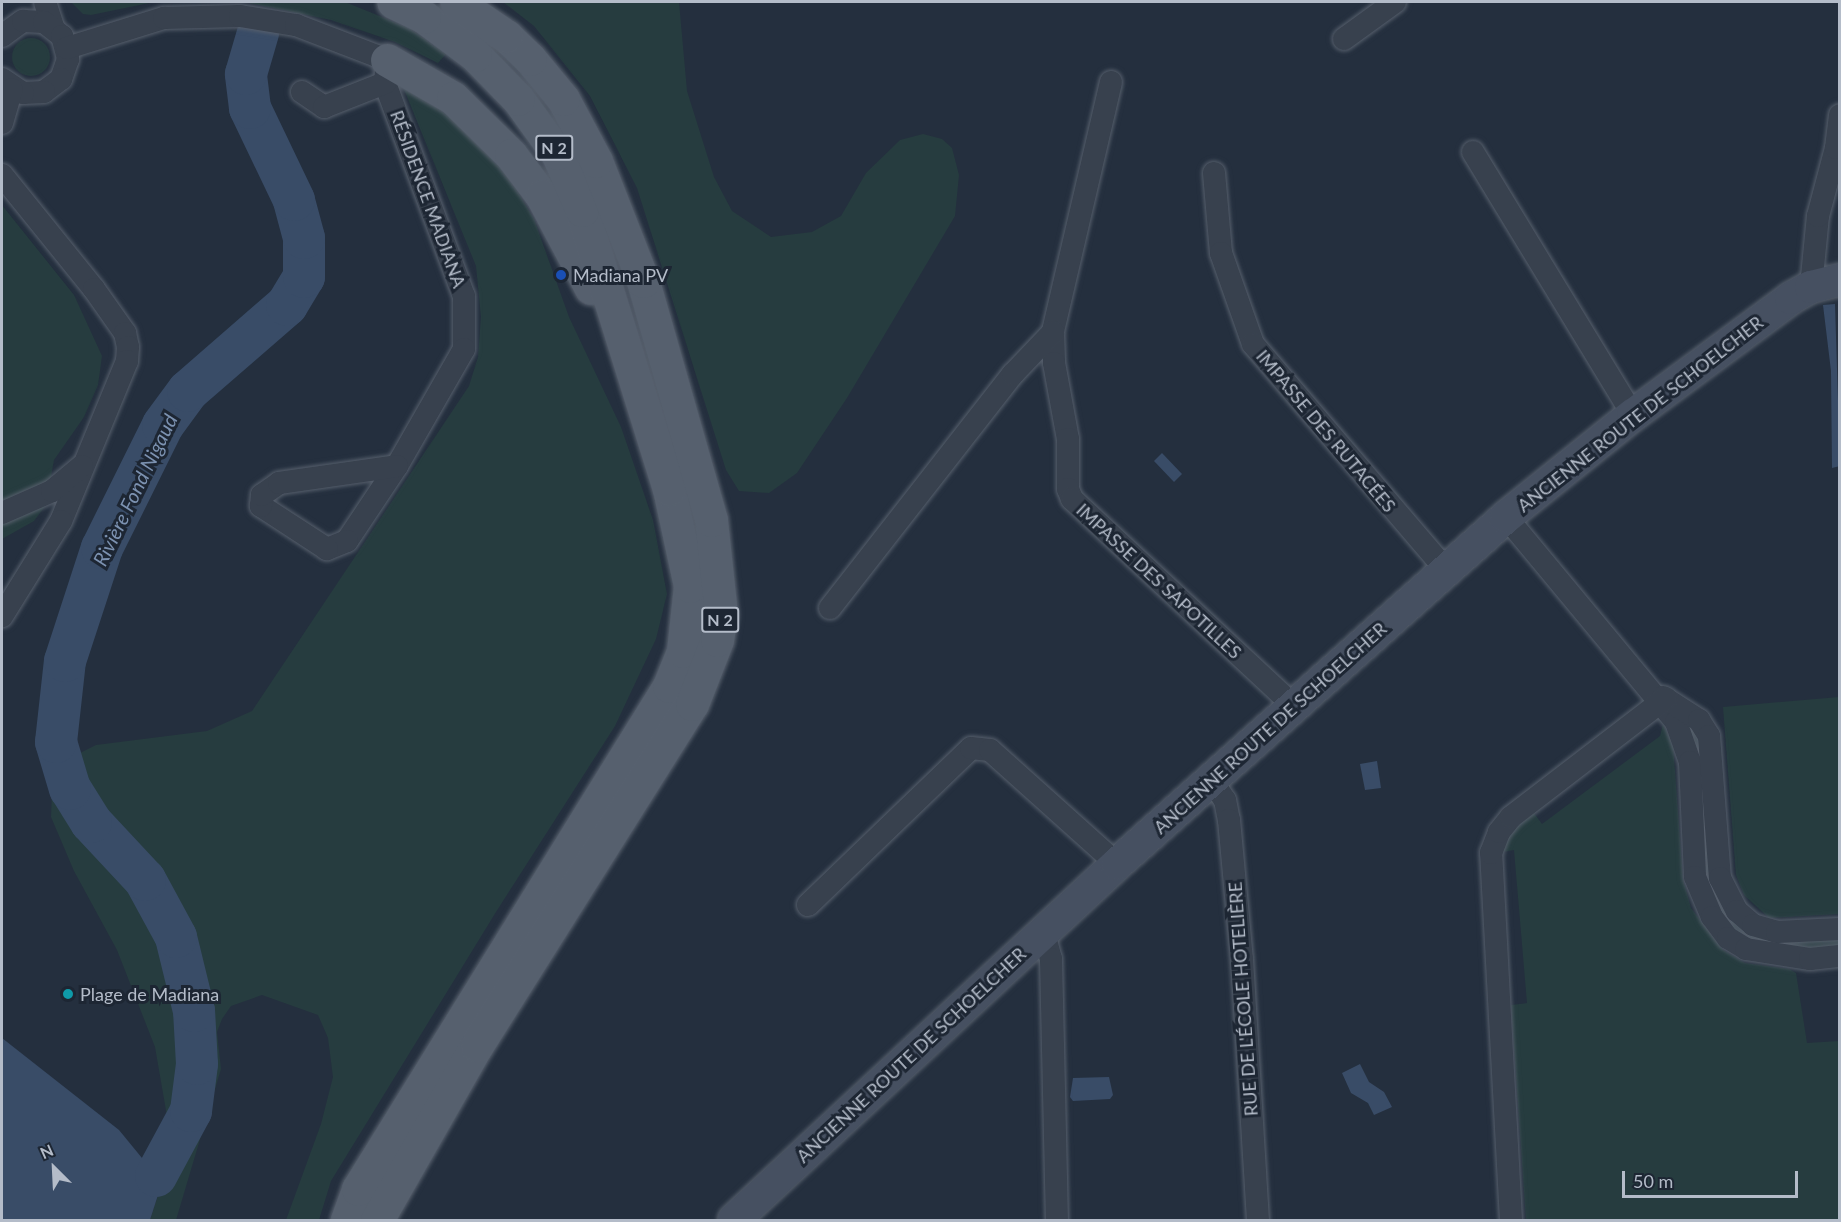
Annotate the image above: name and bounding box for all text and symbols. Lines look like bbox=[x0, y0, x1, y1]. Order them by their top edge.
street label: RÉSIDENCE MADIANA bbox=[386, 107, 470, 291]
road number: N 2 bbox=[534, 135, 574, 161]
place label: Madiana PV bbox=[573, 264, 668, 286]
marker: Madiana PV bbox=[554, 268, 568, 282]
street label: ANCIENNE ROUTE DE SCHOELCHER bbox=[1513, 311, 1767, 517]
street label: IMPASSE DES RUTACÉES bbox=[1252, 346, 1400, 516]
water label: Rivière Fond Nigaud bbox=[88, 410, 182, 570]
street label: IMPASSE DES SAPOTILLES bbox=[1072, 499, 1246, 663]
road number: N 2 bbox=[700, 607, 740, 633]
street label: ANCIENNE ROUTE DE SCHOELCHER bbox=[1149, 618, 1391, 838]
street label: RUE DE L'ÉCOLE HOTELIÈRE bbox=[1224, 881, 1262, 1117]
street label: ANCIENNE ROUTE DE SCHOELCHER bbox=[792, 943, 1030, 1167]
place label: Plage de Madiana bbox=[80, 983, 219, 1005]
marker: Plage de Madiana bbox=[61, 987, 75, 1001]
north arrow bbox=[24, 1138, 84, 1198]
text: N bbox=[37, 1140, 56, 1162]
scale bar bbox=[1625, 1159, 1800, 1197]
text: 50 m bbox=[1633, 1170, 1673, 1192]

